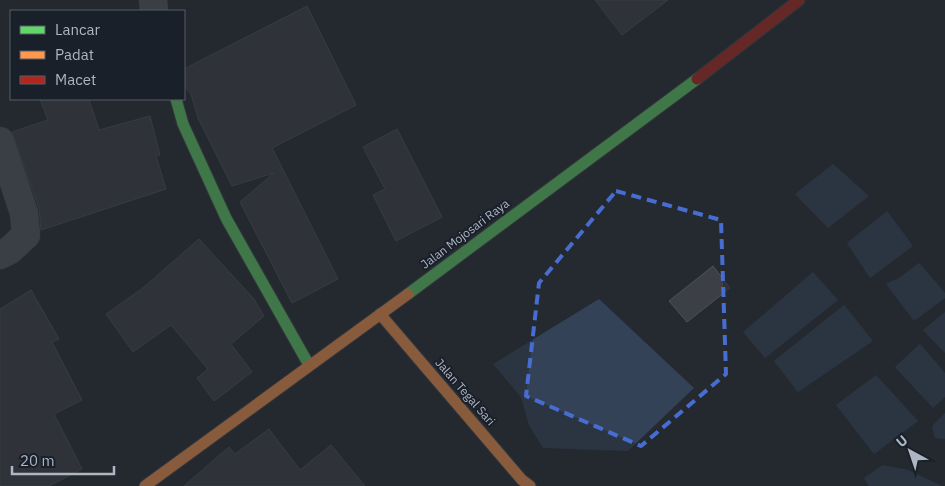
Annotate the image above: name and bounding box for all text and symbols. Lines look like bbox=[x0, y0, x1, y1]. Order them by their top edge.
legend bbox=[10, 10, 185, 100]
text: Lancar bbox=[55, 20, 101, 39]
text: Padat bbox=[55, 45, 94, 64]
text: Macet bbox=[55, 70, 96, 89]
street label: Jalan Mojosari Raya bbox=[418, 195, 512, 272]
street label: Jalan Tegal Sari bbox=[432, 355, 499, 428]
north arrow bbox=[885, 426, 935, 476]
text: U bbox=[892, 431, 911, 451]
scale bar bbox=[12, 444, 115, 476]
text: 20 m bbox=[20, 451, 55, 470]

